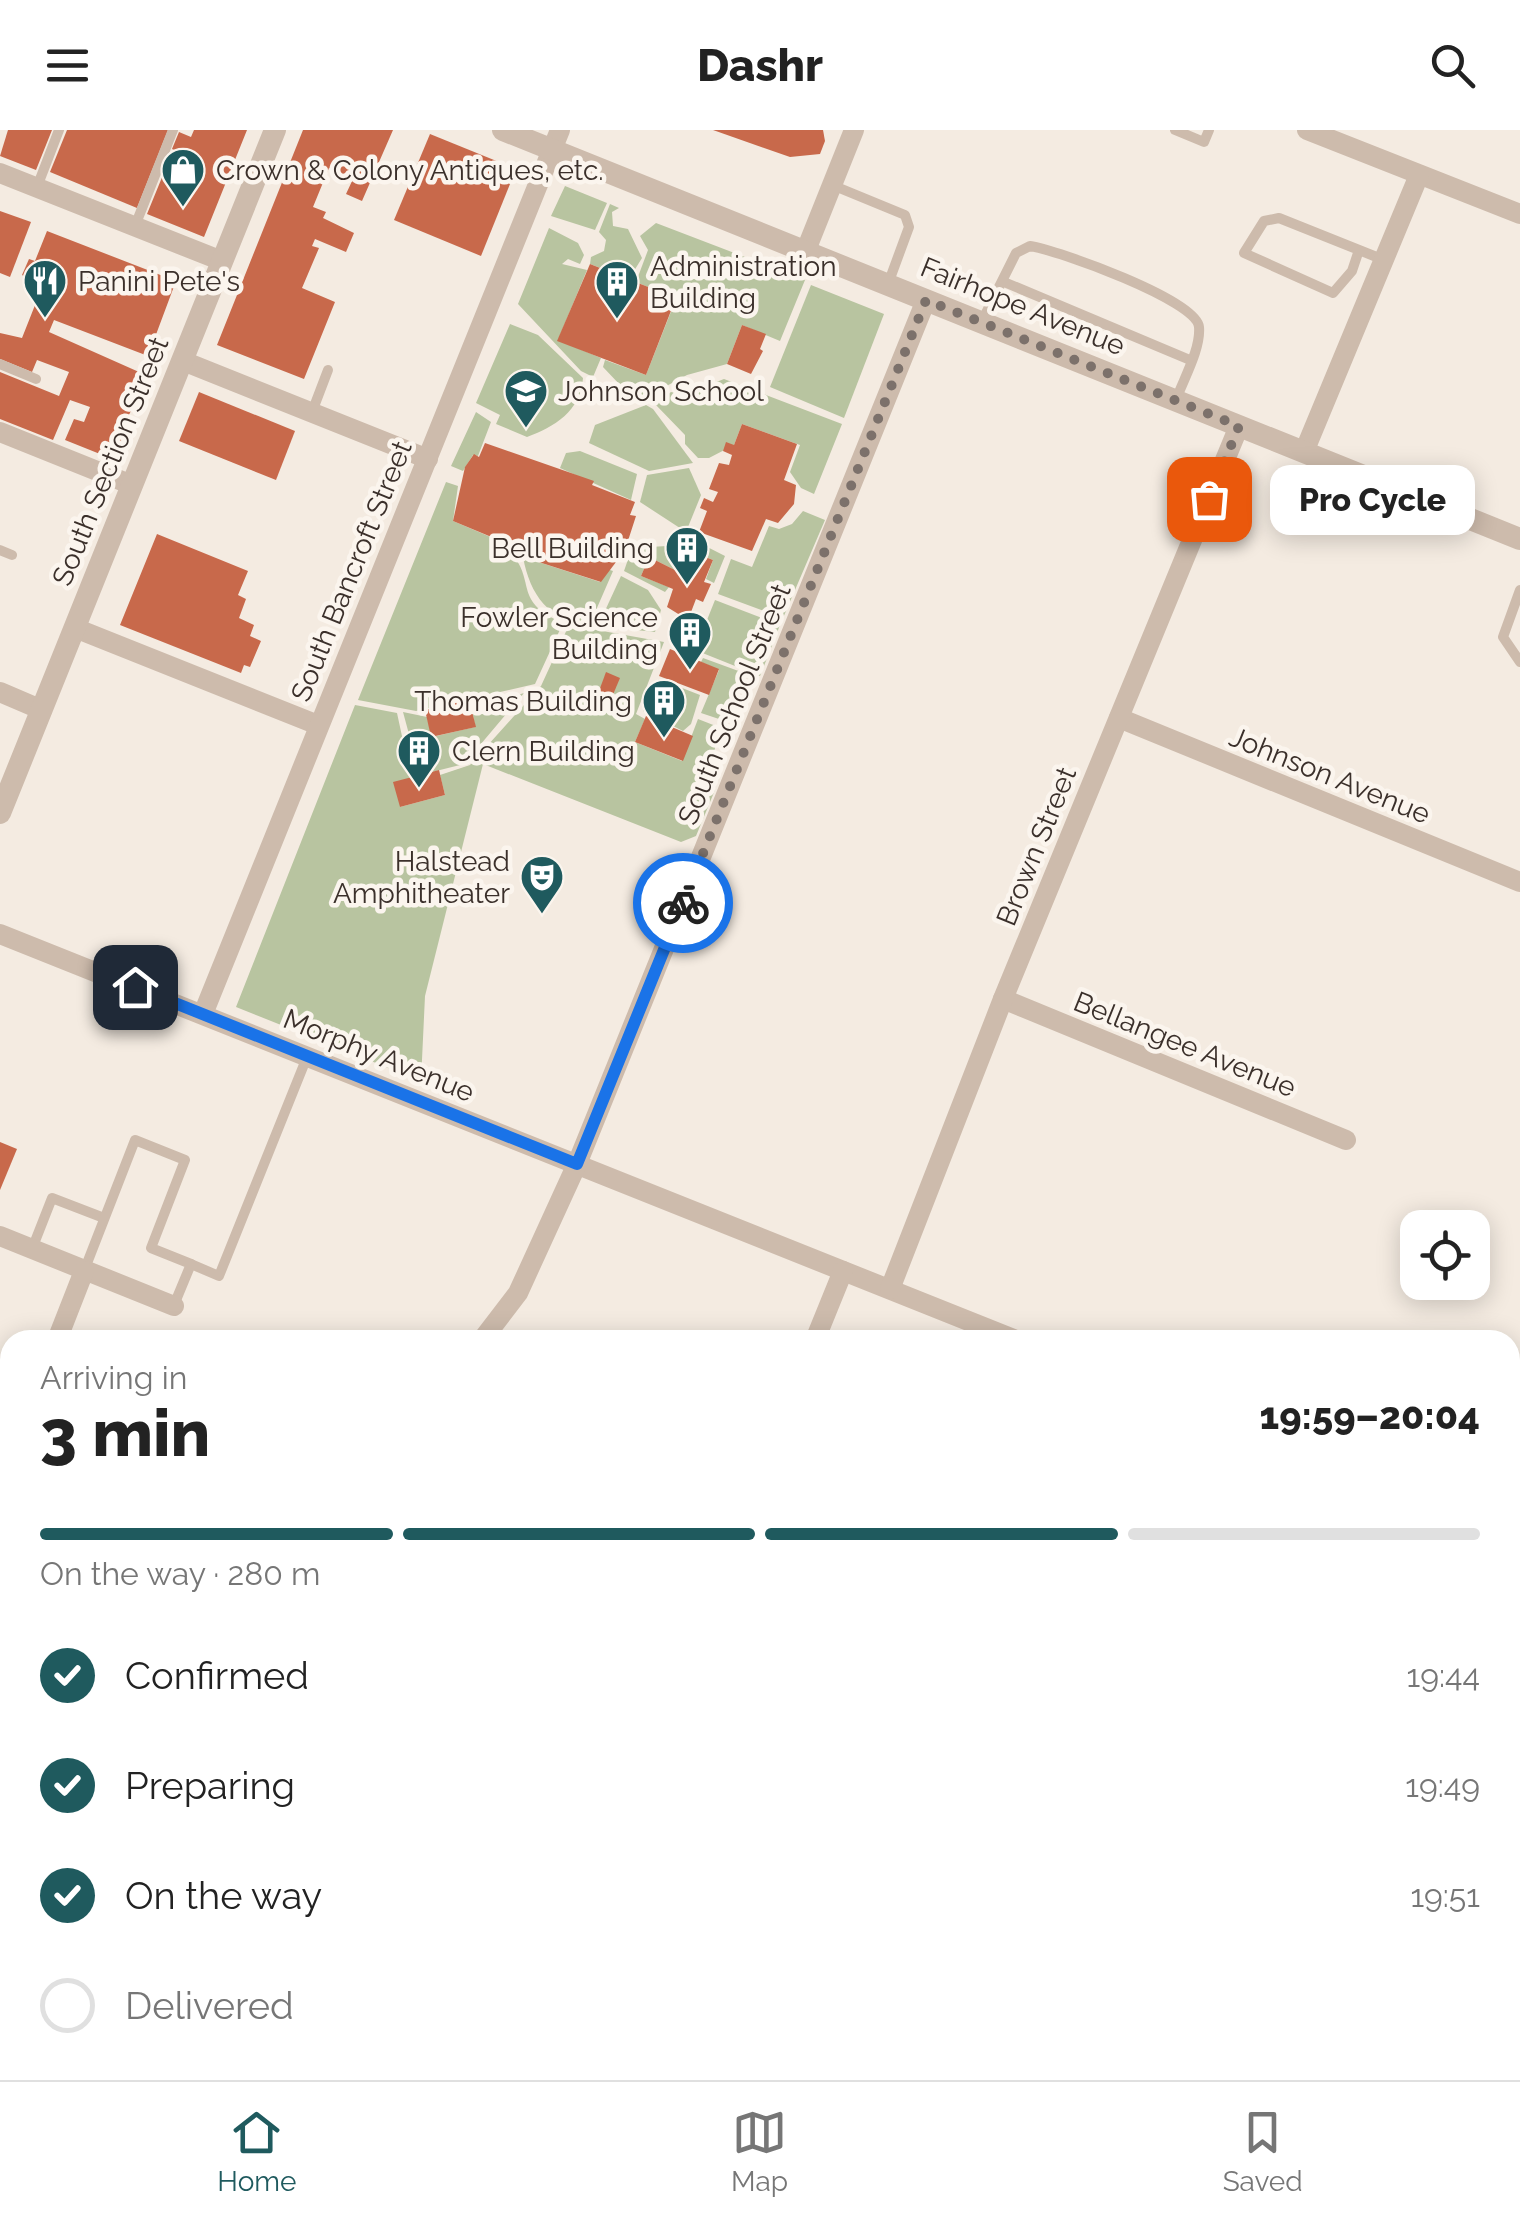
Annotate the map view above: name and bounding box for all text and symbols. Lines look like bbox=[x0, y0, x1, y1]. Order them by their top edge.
icon: menu bbox=[40, 38, 95, 93]
icon: search bbox=[1425, 38, 1480, 93]
text: Dashr bbox=[697, 39, 823, 92]
shop icon: Crown & Colony Antiques, etc. bbox=[160, 147, 206, 208]
place label: Crown & Colony Antiques, etc. bbox=[216, 154, 604, 187]
place label: Administration Building bbox=[650, 250, 836, 315]
street label: Fairhope Avenue bbox=[916, 251, 1130, 362]
restaurant icon: Panini Pete's bbox=[22, 258, 68, 319]
building icon: Administration Building bbox=[594, 259, 640, 320]
place label: Panini Pete's bbox=[78, 265, 240, 298]
street label: South Section Street bbox=[45, 332, 176, 590]
school or university icon: Johnson School bbox=[503, 368, 549, 429]
place label: Johnson School bbox=[558, 375, 764, 408]
street label: South Bancroft Street bbox=[284, 436, 419, 706]
pin bbox=[1167, 457, 1252, 542]
callout: Pro Cycle bbox=[1269, 464, 1474, 534]
icon: bag bbox=[1182, 472, 1237, 527]
text: Pro Cycle bbox=[1299, 481, 1446, 518]
building icon: Bell Building bbox=[664, 525, 710, 586]
place label: Bell Building bbox=[491, 532, 654, 565]
street label: South School Street bbox=[671, 578, 798, 829]
place label: Fowler Science Building bbox=[460, 601, 658, 666]
building icon: Fowler Science Building bbox=[667, 610, 713, 671]
building icon: Thomas Building bbox=[641, 678, 687, 739]
place label: Thomas Building bbox=[414, 685, 632, 718]
street label: Johnson Avenue bbox=[1225, 720, 1435, 831]
building icon: Clern Building bbox=[396, 728, 442, 789]
place label: Clern Building bbox=[452, 735, 635, 768]
street label: Brown Street bbox=[990, 762, 1083, 930]
place label: Halstead Amphitheater bbox=[333, 845, 510, 910]
courier bbox=[633, 853, 733, 953]
theatre icon: Halstead Amphitheater bbox=[519, 854, 565, 915]
icon: bike bbox=[656, 876, 711, 931]
pin bbox=[93, 945, 178, 1030]
icon: home bbox=[108, 960, 163, 1015]
street label: Bellangee Avenue bbox=[1069, 985, 1301, 1104]
street label: Morphy Avenue bbox=[279, 1002, 479, 1109]
map controls bbox=[1400, 1210, 1490, 1300]
button: locate bbox=[1400, 1210, 1490, 1300]
text: Arriving in bbox=[40, 1359, 187, 1396]
text: 19:59–20:04 bbox=[1259, 1393, 1480, 1438]
text: 3 min bbox=[40, 1395, 210, 1471]
text: On the way · 280 m bbox=[40, 1555, 320, 1592]
icon: check bbox=[40, 1648, 95, 1703]
text: Confirmed bbox=[125, 1653, 309, 1698]
text: 19:44 bbox=[1407, 1657, 1480, 1694]
icon: check bbox=[40, 1758, 95, 1813]
text: Preparing bbox=[125, 1763, 295, 1808]
text: 19:49 bbox=[1405, 1767, 1480, 1804]
icon: check bbox=[40, 1868, 95, 1923]
text: On the way bbox=[125, 1873, 322, 1918]
text: 19:51 bbox=[1410, 1877, 1480, 1914]
text: Delivered bbox=[125, 1983, 294, 2028]
tab: Home bbox=[217, 2105, 297, 2198]
tab: Map bbox=[731, 2105, 788, 2198]
tab: Saved bbox=[1223, 2105, 1303, 2198]

